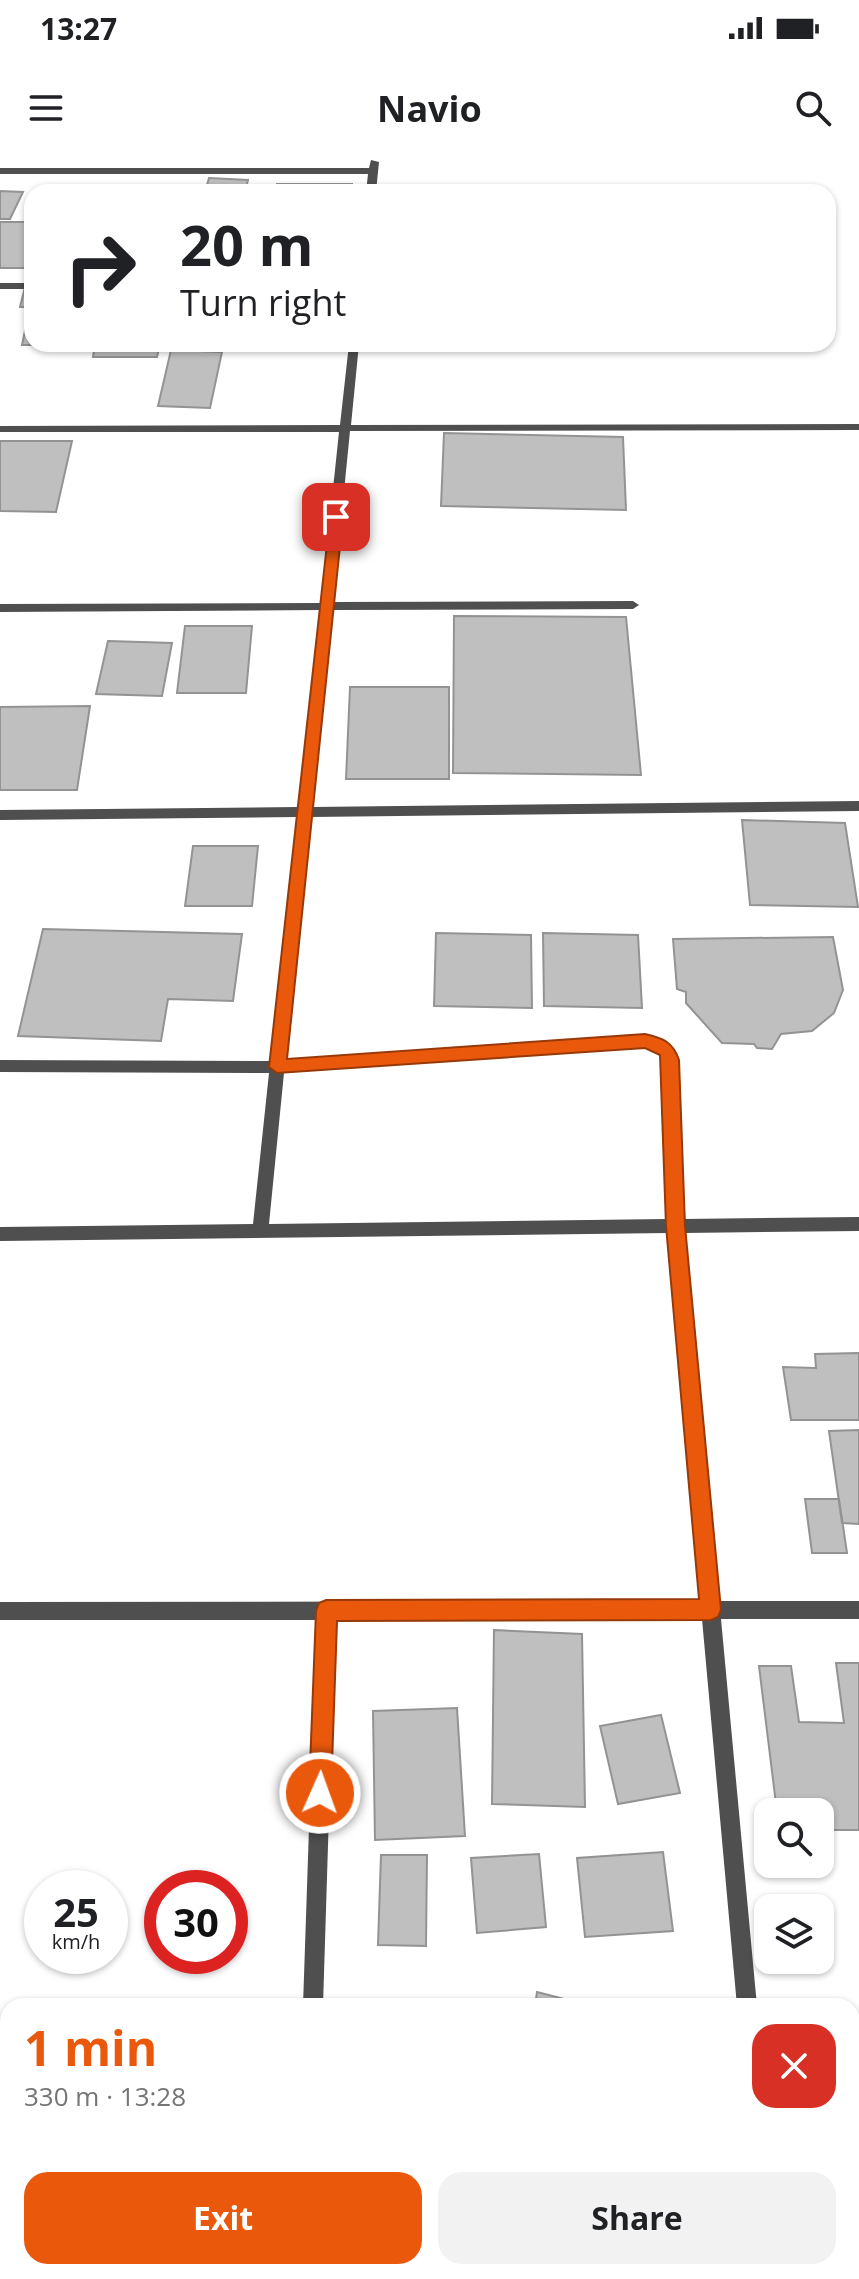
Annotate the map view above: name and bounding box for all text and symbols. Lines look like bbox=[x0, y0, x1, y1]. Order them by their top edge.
text: 13:27 bbox=[40, 8, 117, 49]
text: Navio bbox=[377, 84, 482, 133]
icon: menu bbox=[24, 86, 68, 130]
icon: search bbox=[791, 86, 835, 130]
text: 20 m bbox=[180, 206, 314, 282]
icon: right bbox=[48, 216, 152, 320]
text: Turn right bbox=[180, 278, 346, 327]
pin bbox=[302, 483, 370, 551]
icon: arrive bbox=[314, 495, 358, 539]
position arrow bbox=[278, 1751, 362, 1835]
map controls bbox=[754, 1798, 834, 1974]
button: search bbox=[754, 1798, 834, 1878]
speed limit sign: 30 bbox=[144, 1870, 248, 1974]
text: 25 bbox=[53, 1884, 99, 1939]
button: layers bbox=[754, 1894, 834, 1974]
text: km/h bbox=[52, 1928, 100, 1955]
text: 1 min bbox=[24, 2015, 157, 2080]
button: close bbox=[752, 2024, 836, 2108]
text: 330 m · 13:28 bbox=[24, 2078, 186, 2114]
button: Exit bbox=[24, 2172, 422, 2264]
button: Share bbox=[438, 2172, 836, 2264]

